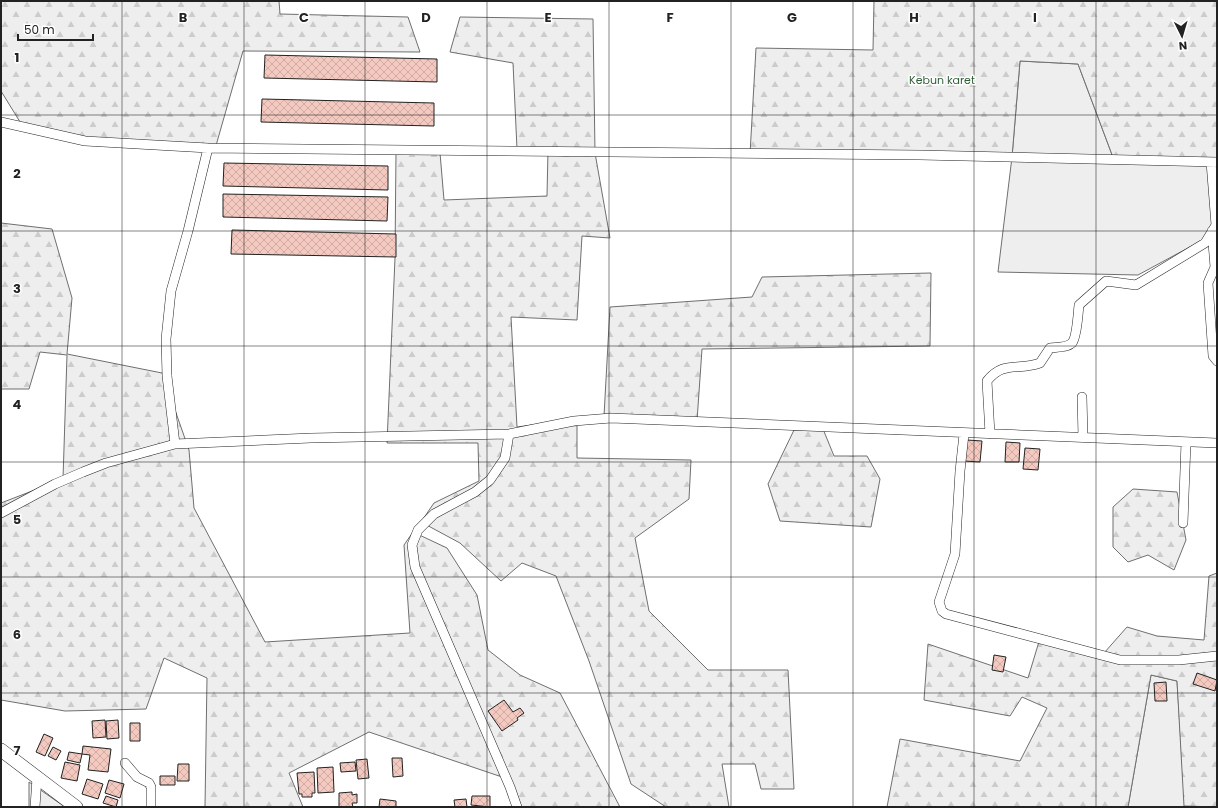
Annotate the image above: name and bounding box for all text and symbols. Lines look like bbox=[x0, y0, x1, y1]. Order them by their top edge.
text: B bbox=[179, 8, 188, 27]
text: C bbox=[299, 8, 309, 27]
text: D bbox=[421, 8, 431, 27]
text: E bbox=[544, 8, 552, 27]
text: F bbox=[666, 8, 674, 27]
text: G bbox=[787, 8, 797, 27]
text: H bbox=[909, 8, 919, 27]
text: I bbox=[1033, 8, 1037, 27]
scale bar bbox=[18, 16, 93, 42]
north arrow bbox=[1162, 16, 1202, 56]
text: 50 m bbox=[24, 21, 55, 38]
text: N bbox=[1178, 38, 1188, 54]
text: 1 bbox=[15, 48, 19, 67]
park label: Kebun karet bbox=[909, 72, 975, 88]
text: 2 bbox=[13, 164, 21, 183]
text: 3 bbox=[13, 279, 21, 298]
text: 4 bbox=[13, 395, 22, 414]
text: 5 bbox=[13, 510, 21, 529]
text: 6 bbox=[13, 625, 21, 644]
text: 7 bbox=[14, 741, 21, 760]

